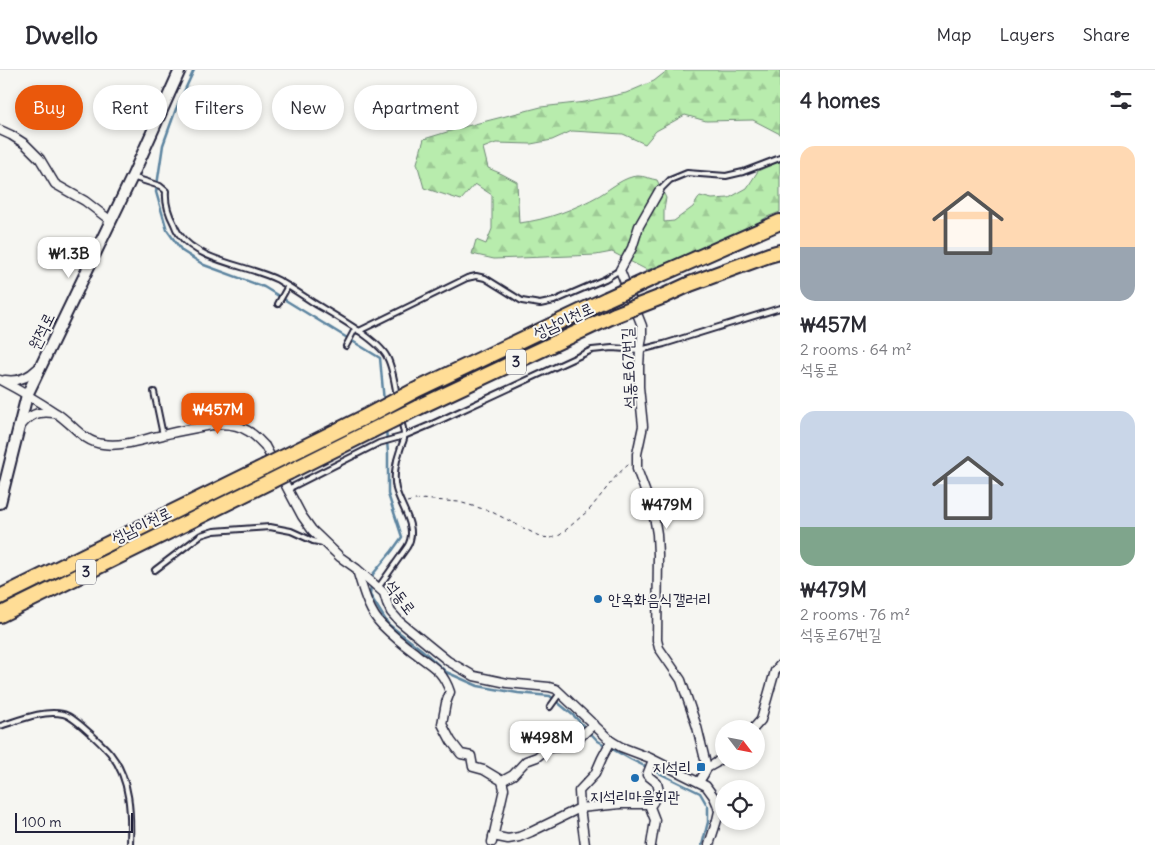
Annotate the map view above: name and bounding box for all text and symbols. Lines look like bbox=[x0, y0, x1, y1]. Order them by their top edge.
text: Dwello bbox=[25, 20, 98, 50]
text: Map bbox=[936, 23, 971, 46]
text: Layers bbox=[999, 23, 1055, 46]
text: Share bbox=[1083, 23, 1130, 46]
chip: Buy bbox=[15, 85, 83, 130]
chip: Rent bbox=[93, 85, 167, 130]
chip: Filters bbox=[177, 85, 262, 130]
chip: New bbox=[272, 85, 344, 130]
chip: Apartment bbox=[354, 85, 477, 130]
icon: filters bbox=[1107, 86, 1135, 114]
text: 4 homes bbox=[800, 87, 880, 114]
icon: home bbox=[923, 178, 1013, 268]
pin: ₩1.3B bbox=[34, 236, 104, 279]
text: ₩1.3B bbox=[48, 243, 90, 263]
street label: 성남이천로 bbox=[530, 297, 596, 343]
street label: 원적로 bbox=[24, 309, 58, 353]
text: ₩457M bbox=[800, 311, 867, 338]
street label: 석동로67번길 bbox=[617, 327, 639, 409]
text: 2 rooms · 64 m² bbox=[800, 339, 912, 359]
road number: 3 bbox=[506, 350, 526, 374]
text: 석동로 bbox=[800, 359, 839, 379]
pin: ₩457M bbox=[183, 392, 253, 435]
text: ₩457M bbox=[192, 399, 244, 419]
icon: home bbox=[923, 443, 1013, 533]
pin: ₩479M bbox=[632, 488, 702, 530]
text: ₩479M bbox=[641, 494, 693, 514]
street label: 성남이천로 bbox=[108, 502, 174, 548]
road number: 3 bbox=[76, 560, 96, 584]
street label: 석동로 bbox=[381, 576, 421, 618]
text: ₩479M bbox=[800, 576, 867, 603]
place label: 안옥화음식갤러리 bbox=[608, 589, 711, 609]
marker: 안옥화음식갤러리 bbox=[592, 593, 604, 605]
text: 2 rooms · 76 m² bbox=[800, 604, 910, 624]
text: 석동로67번길 bbox=[800, 624, 881, 644]
pin: ₩498M bbox=[512, 720, 582, 763]
north arrow bbox=[715, 720, 765, 770]
map controls bbox=[715, 720, 765, 830]
text: ₩498M bbox=[521, 727, 573, 747]
place label: 지석리 bbox=[652, 757, 691, 777]
marker: 지석리 bbox=[695, 761, 707, 773]
marker: 지석리마을회관 bbox=[629, 772, 641, 784]
button: locate bbox=[715, 780, 765, 830]
place label: 지석리마을회관 bbox=[590, 786, 680, 806]
scale bar bbox=[15, 810, 132, 833]
text: 100 m bbox=[22, 813, 62, 831]

